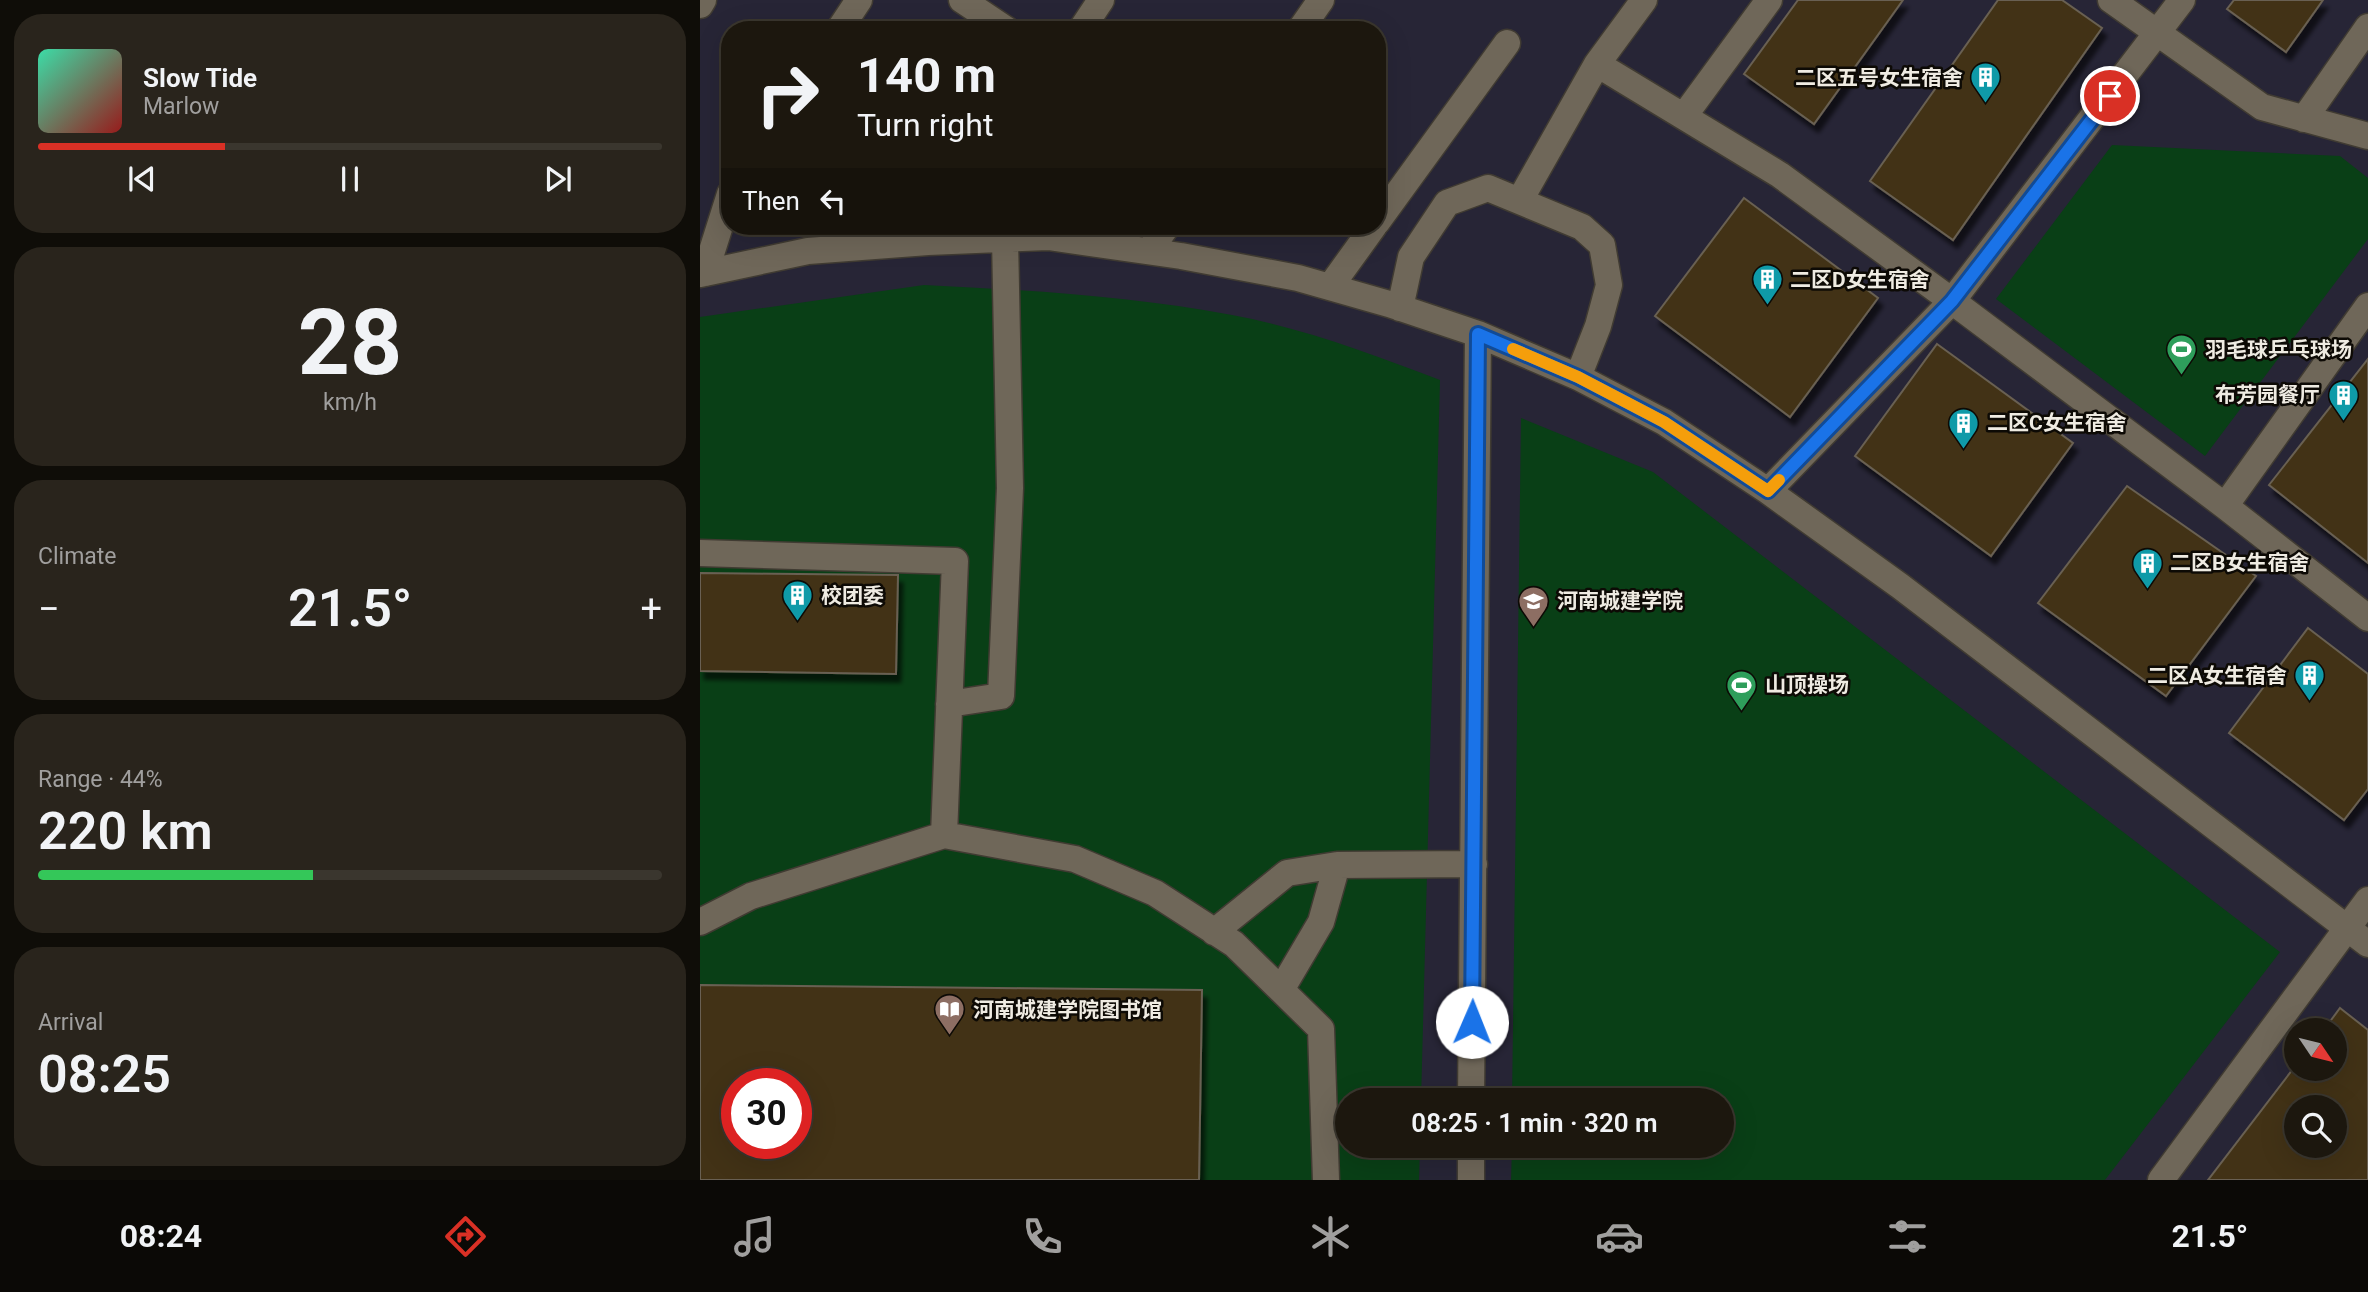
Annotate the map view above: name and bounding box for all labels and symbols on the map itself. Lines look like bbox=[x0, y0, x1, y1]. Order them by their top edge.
building icon: 二区五号女生宿舍 bbox=[1969, 61, 2003, 105]
place label: 二区五号女生宿舍 bbox=[1795, 66, 1963, 90]
pin bbox=[2080, 66, 2140, 126]
building icon: 二区D女生宿舍 bbox=[1750, 263, 1784, 307]
place label: 二区D女生宿舍 bbox=[1790, 268, 1930, 292]
sports icon: 羽毛球乒乓球场 bbox=[2165, 333, 2199, 377]
place label: 羽毛球乒乓球场 bbox=[2205, 338, 2352, 362]
building icon: 布芳园餐厅 bbox=[2326, 378, 2360, 422]
place label: 布芳园餐厅 bbox=[2215, 383, 2320, 407]
building icon: 二区C女生宿舍 bbox=[1947, 406, 1981, 450]
place label: 二区C女生宿舍 bbox=[1987, 411, 2127, 435]
building icon: 二区B女生宿舍 bbox=[2130, 546, 2164, 590]
place label: 二区B女生宿舍 bbox=[2170, 551, 2309, 575]
building icon: 校团委 bbox=[781, 579, 815, 623]
place label: 校团委 bbox=[821, 584, 884, 608]
school or university icon: 河南城建学院 bbox=[1517, 584, 1551, 628]
place label: 河南城建学院 bbox=[1557, 589, 1683, 613]
building icon: 二区A女生宿舍 bbox=[2293, 659, 2327, 703]
place label: 二区A女生宿舍 bbox=[2147, 664, 2287, 688]
sports icon: 山顶操场 bbox=[1725, 668, 1759, 712]
place label: 山顶操场 bbox=[1765, 673, 1849, 697]
position arrow bbox=[1435, 985, 1509, 1059]
library icon: 河南城建学院图书馆 bbox=[933, 993, 967, 1037]
place label: 河南城建学院图书馆 bbox=[973, 998, 1162, 1022]
north arrow bbox=[2284, 1018, 2347, 1082]
speed limit sign: 30 bbox=[721, 1068, 812, 1159]

